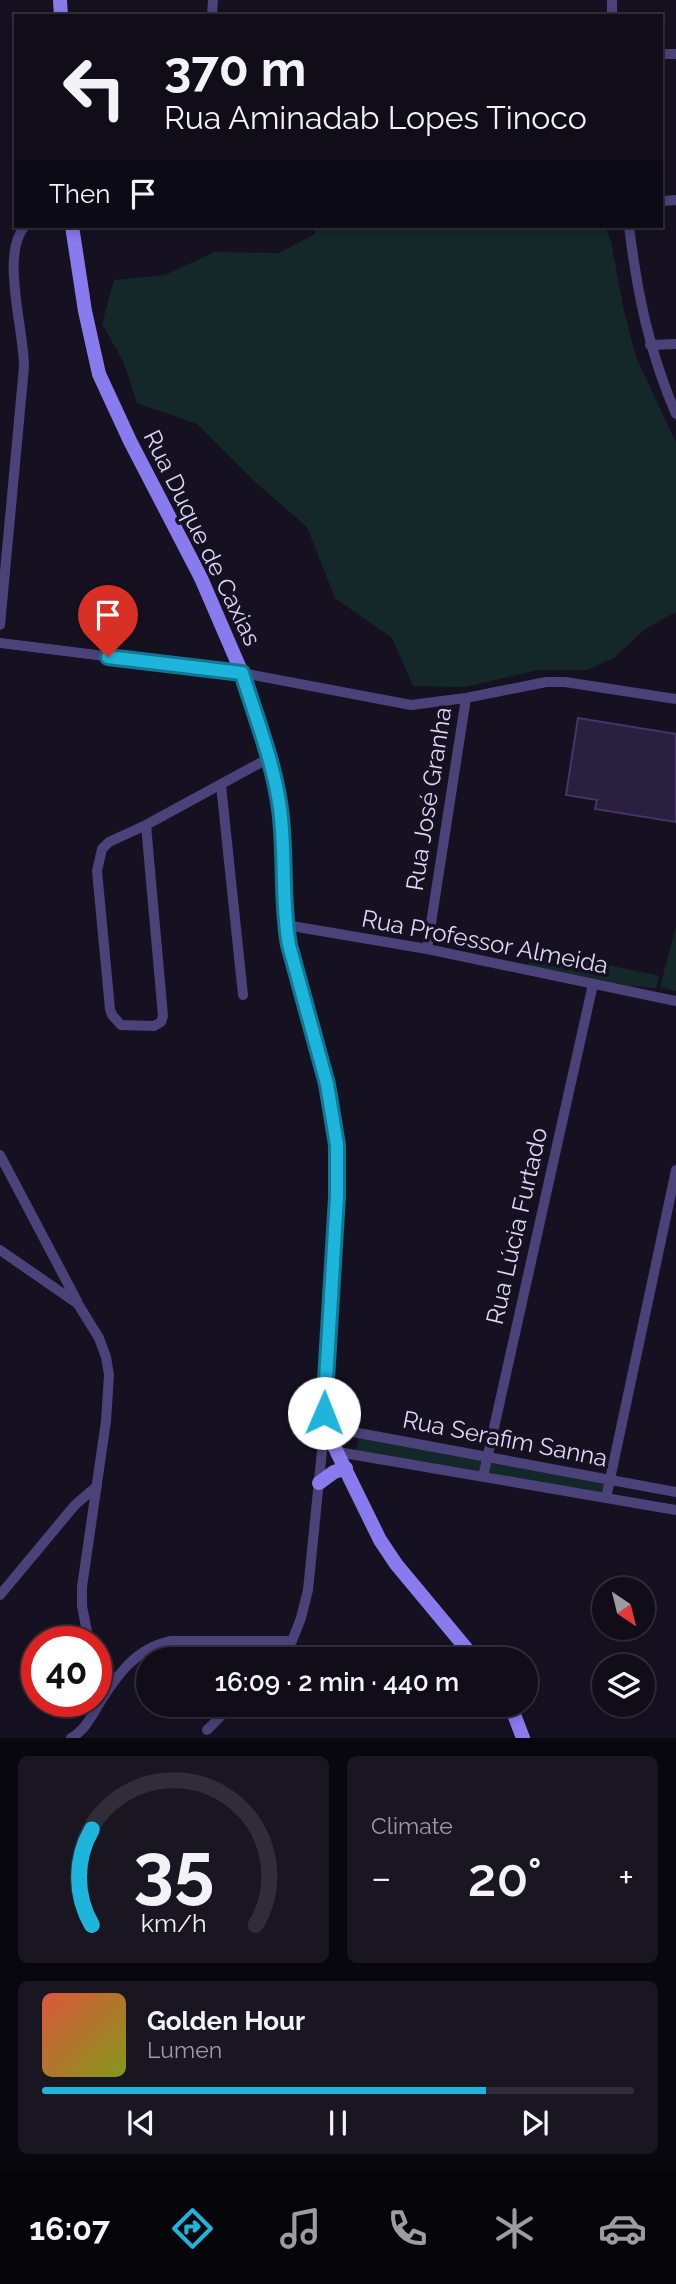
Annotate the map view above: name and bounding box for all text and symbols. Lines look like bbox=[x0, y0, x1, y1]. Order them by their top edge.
text: 370 m bbox=[164, 40, 306, 97]
icon: left bbox=[49, 42, 140, 133]
text: Rua Aminadab Lopes Tinoco bbox=[164, 99, 587, 136]
icon: arrive bbox=[124, 175, 162, 213]
text: Then bbox=[49, 179, 110, 209]
street label: Rua Duque de Caxias bbox=[138, 425, 267, 650]
pin bbox=[78, 585, 138, 657]
icon: arrive bbox=[89, 596, 127, 634]
street label: Rua José Granha bbox=[400, 705, 457, 893]
street label: Rua Professor Almeida bbox=[359, 903, 611, 980]
street label: Rua Lúcia Furtado bbox=[480, 1125, 553, 1327]
position arrow bbox=[287, 1376, 361, 1450]
street label: Rua Serafim Sanna bbox=[400, 1404, 610, 1473]
north arrow bbox=[592, 1577, 654, 1640]
map controls bbox=[592, 1577, 655, 1717]
speed limit sign: 40 bbox=[21, 1626, 112, 1717]
button: layers bbox=[592, 1654, 655, 1717]
text: 16:09 · 2 min · 440 m bbox=[215, 1667, 459, 1697]
text: Climate bbox=[371, 1812, 453, 1839]
text: 35 bbox=[133, 1828, 214, 1913]
text: 20° bbox=[468, 1847, 542, 1908]
text: − bbox=[371, 1855, 391, 1900]
text: + bbox=[618, 1855, 634, 1900]
text: km/h bbox=[141, 1908, 206, 1938]
text: Golden Hour bbox=[147, 2006, 305, 2036]
text: Lumen bbox=[147, 2036, 222, 2063]
icon: previous bbox=[122, 2104, 160, 2142]
icon: pause bbox=[319, 2104, 357, 2142]
icon: next bbox=[516, 2104, 554, 2142]
icon: directions bbox=[168, 2204, 217, 2253]
icon: music bbox=[276, 2204, 325, 2253]
icon: phone bbox=[383, 2204, 432, 2253]
icon: climate bbox=[490, 2204, 539, 2253]
icon: car bbox=[598, 2204, 647, 2253]
text: 16:07 bbox=[29, 2210, 110, 2247]

